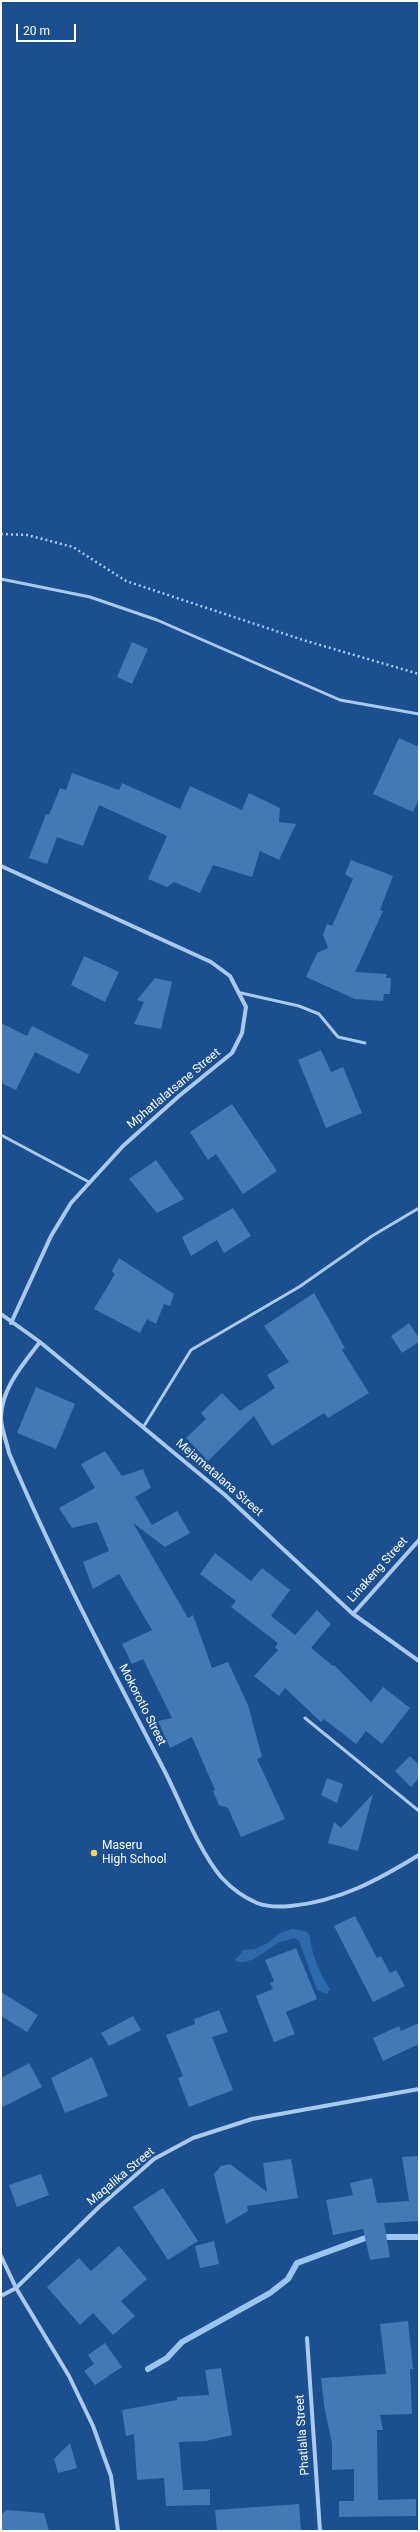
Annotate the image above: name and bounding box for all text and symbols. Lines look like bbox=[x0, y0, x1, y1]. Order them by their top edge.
scale bar bbox=[18, 16, 78, 42]
text: 20 m bbox=[23, 24, 50, 38]
street label: Mphatlalatsane Street bbox=[124, 1046, 224, 1132]
street label: Mejametalana Street bbox=[172, 1436, 266, 1520]
street label: Linakeng Street bbox=[345, 1534, 411, 1606]
street label: Mokorotlo Street bbox=[115, 1662, 169, 1748]
place label: Maseru High School bbox=[102, 1839, 166, 1867]
marker: Maseru High School bbox=[89, 1848, 99, 1858]
street label: Maqalika Street bbox=[84, 2145, 158, 2209]
street label: Phatlalla Street bbox=[293, 2394, 313, 2476]

